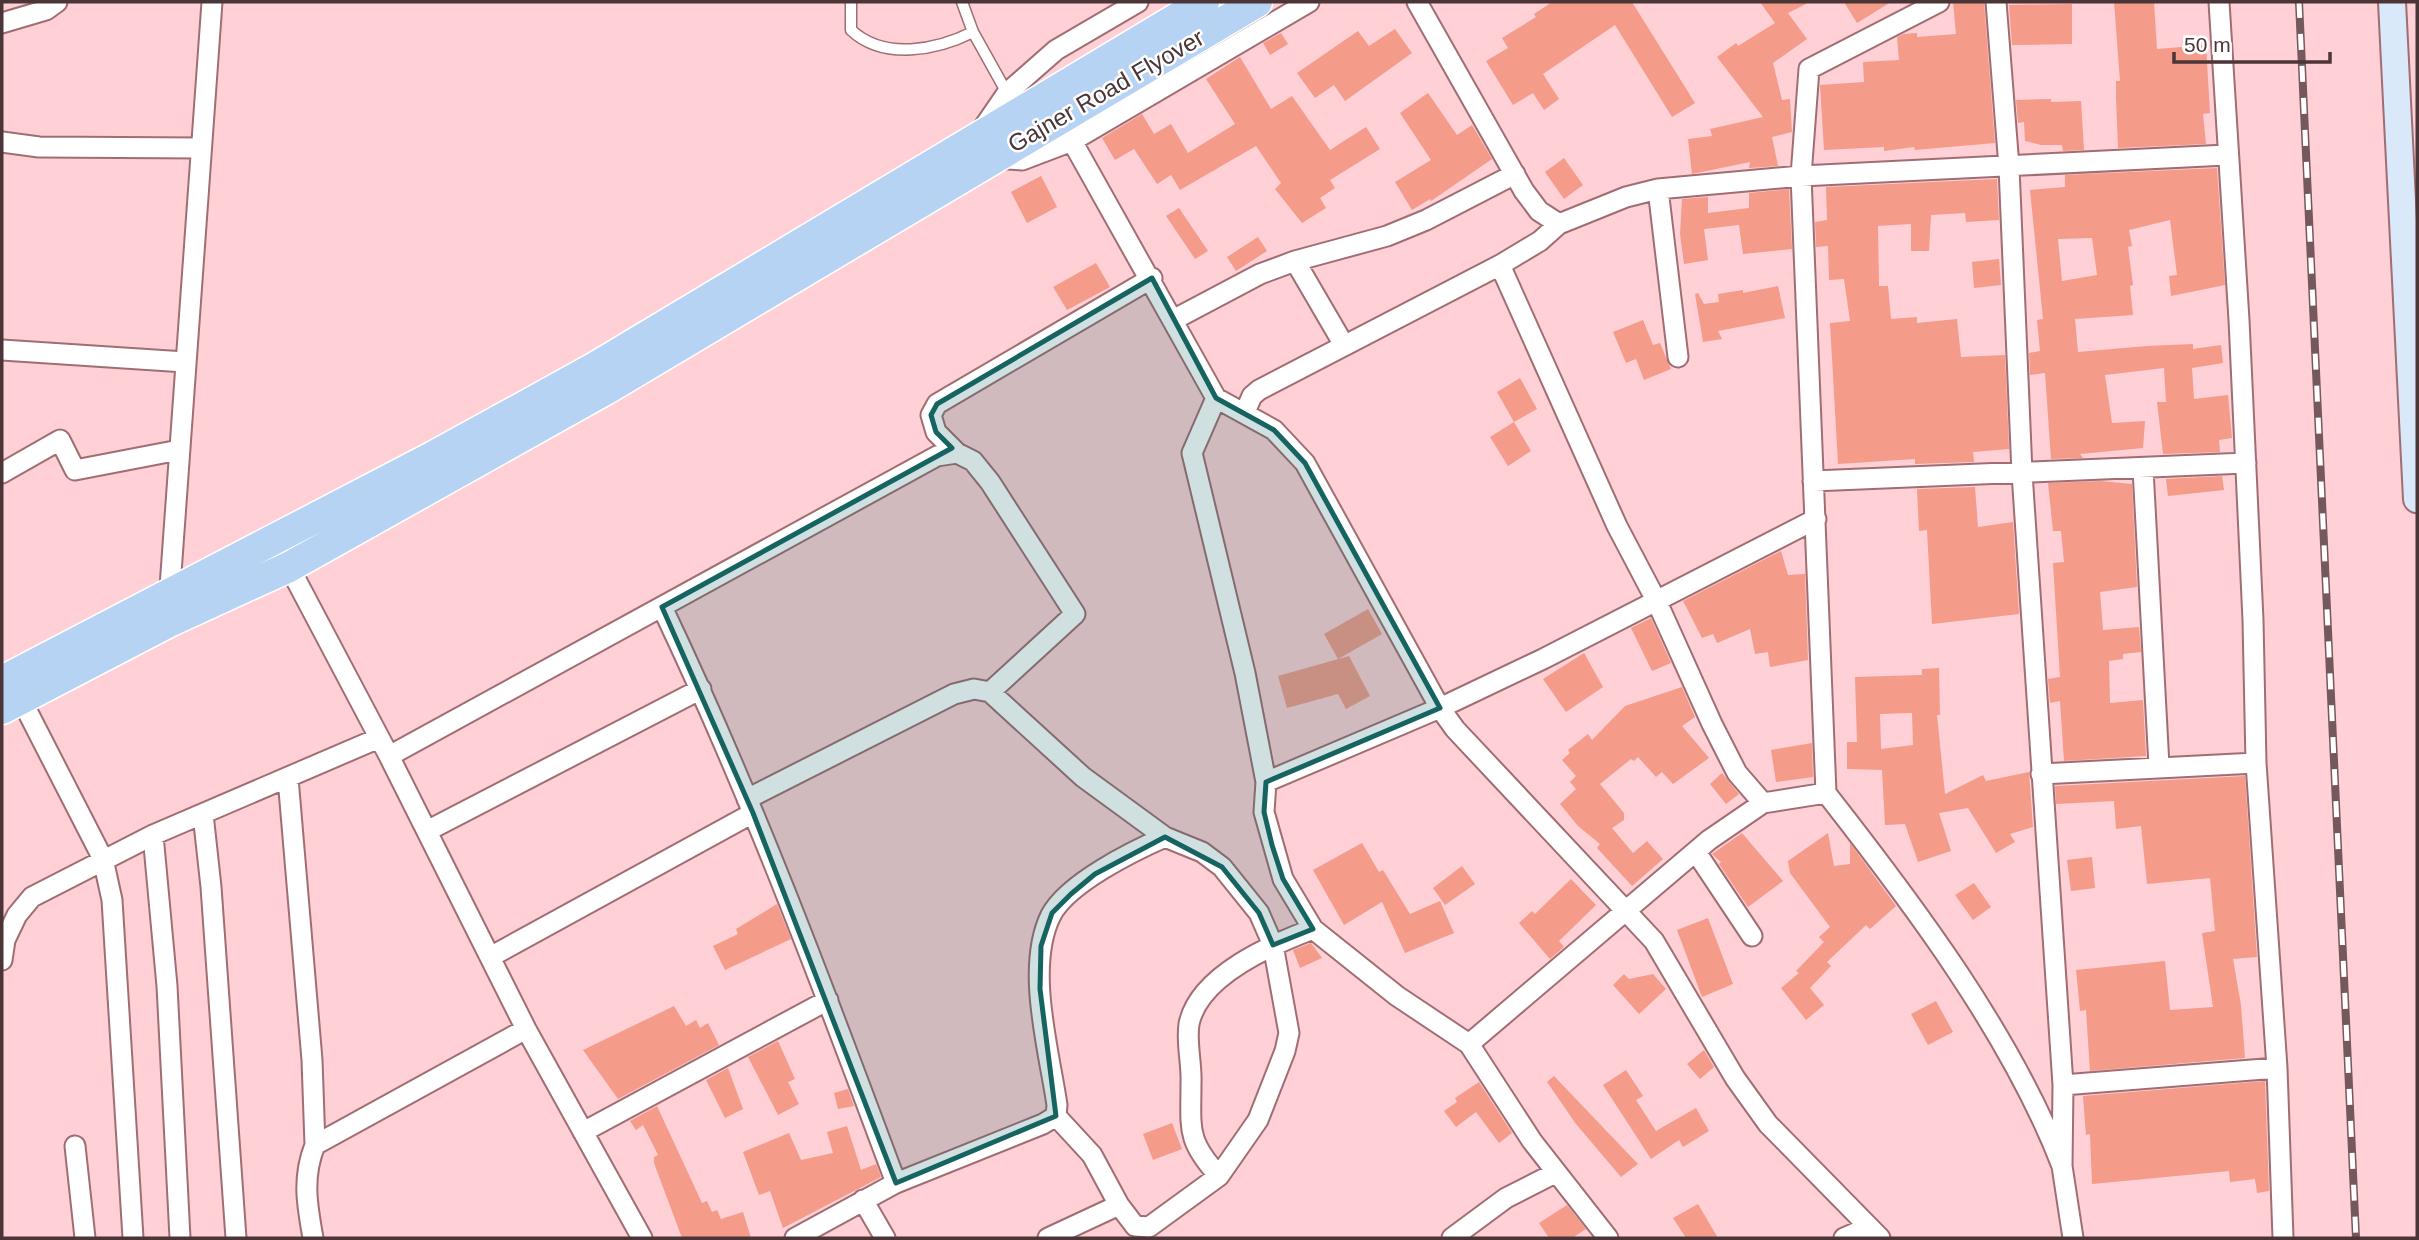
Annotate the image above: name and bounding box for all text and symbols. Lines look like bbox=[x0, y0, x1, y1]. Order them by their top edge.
scale bar bbox=[2174, 21, 2330, 65]
street label: Gajner Road Flyover bbox=[1003, 24, 1208, 158]
text: 50 m bbox=[2184, 33, 2231, 56]

